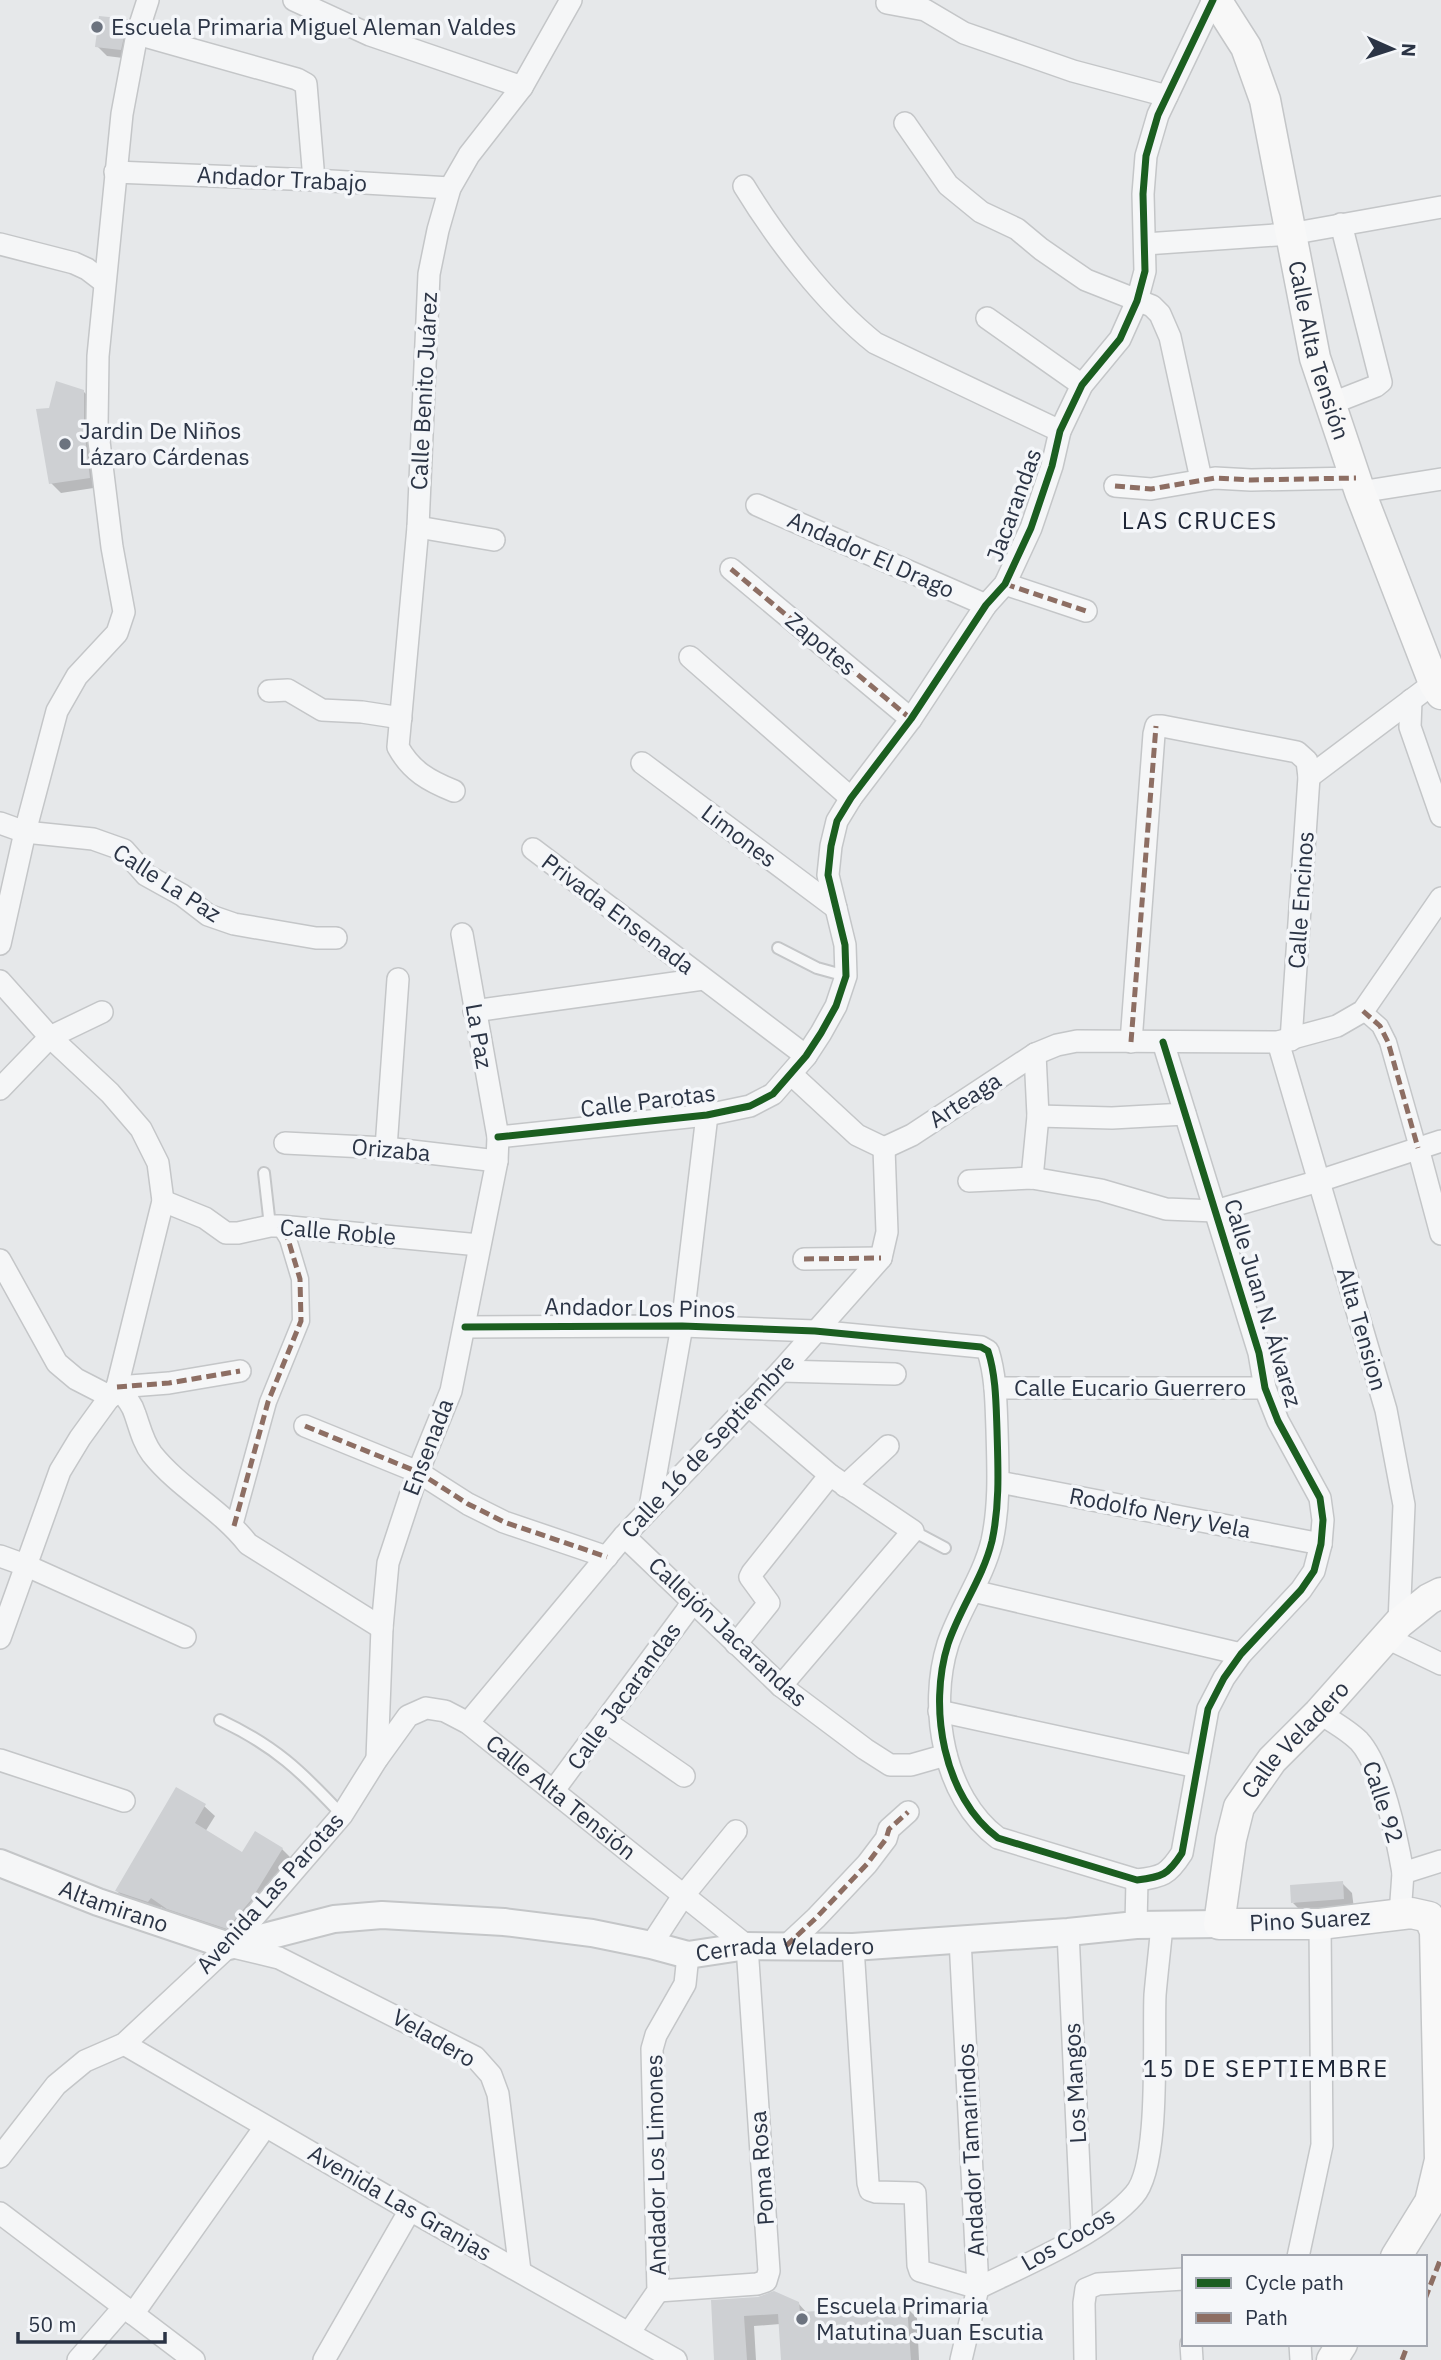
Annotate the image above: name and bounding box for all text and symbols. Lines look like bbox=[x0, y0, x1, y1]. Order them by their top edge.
place label: Escuela Primaria Miguel Aleman Valdes bbox=[111, 11, 516, 41]
north arrow bbox=[1357, 14, 1427, 84]
marker: Escuela Primaria Miguel Aleman Valdes bbox=[89, 19, 105, 35]
text: N bbox=[1397, 42, 1421, 57]
street label: Andador Trabajo bbox=[196, 159, 368, 197]
street label: Calle Alta Tensión bbox=[1282, 258, 1357, 443]
street label: Calle Benito Juárez bbox=[403, 291, 443, 491]
place label: Jardin De Niños Lázaro Cárdenas bbox=[79, 415, 250, 471]
marker: Jardin De Niños Lázaro Cárdenas bbox=[57, 436, 73, 452]
street label: Jacarandas bbox=[979, 444, 1047, 565]
street label: Andador El Drago bbox=[783, 504, 960, 604]
district label: LAS CRUCES bbox=[1122, 504, 1278, 536]
street label: Zapotes bbox=[780, 605, 863, 682]
street label: Limones bbox=[696, 797, 783, 873]
street label: Calle Encinos bbox=[1280, 830, 1320, 970]
street label: Calle La Paz bbox=[108, 836, 227, 928]
street label: Privada Ensenada bbox=[536, 846, 701, 980]
street label: La Paz bbox=[459, 1001, 500, 1071]
street label: Arteaga bbox=[923, 1065, 1006, 1134]
street label: Calle Parotas bbox=[579, 1077, 717, 1123]
street label: Orizaba bbox=[350, 1131, 432, 1167]
street label: Calle Juan N. Álvarez bbox=[1218, 1195, 1310, 1410]
street label: Calle Roble bbox=[279, 1211, 397, 1251]
street label: Alta Tension bbox=[1331, 1264, 1395, 1394]
street label: Andador Los Pinos bbox=[544, 1290, 736, 1324]
street label: Calle 16 de Septiembre bbox=[614, 1347, 801, 1544]
street label: Calle Eucario Guerrero bbox=[1014, 1372, 1246, 1402]
street label: Ensenada bbox=[395, 1394, 459, 1499]
street label: Rodolfo Nery Vela bbox=[1067, 1480, 1254, 1544]
street label: Callejón Jacarandas bbox=[643, 1550, 815, 1713]
street label: Calle Jacarandas bbox=[560, 1616, 687, 1775]
street label: Calle Veladero bbox=[1234, 1674, 1355, 1804]
street label: Calle Alta Tensión bbox=[480, 1727, 643, 1866]
street label: Calle 92 bbox=[1357, 1757, 1411, 1847]
street label: Avenida Las Parotas bbox=[189, 1805, 350, 1979]
street label: Altamirano bbox=[55, 1872, 173, 1939]
street label: Pino Suarez bbox=[1249, 1901, 1371, 1937]
street label: Cerrada Veladero bbox=[693, 1930, 875, 1968]
street label: Veladero bbox=[387, 2001, 482, 2073]
street label: Los Mangos bbox=[1056, 2022, 1092, 2144]
street label: Andador Tamarindos bbox=[949, 2042, 991, 2258]
district label: 15 DE SEPTIEMBRE bbox=[1143, 2052, 1389, 2084]
street label: Andador Los Limones bbox=[638, 2054, 672, 2276]
street label: Poma Rosa bbox=[742, 2110, 780, 2226]
street label: Avenida Las Granjas bbox=[303, 2137, 498, 2267]
street label: Los Cocos bbox=[1015, 2199, 1120, 2277]
legend bbox=[1182, 2255, 1427, 2346]
text: Cycle path bbox=[1245, 2268, 1344, 2296]
place label: Escuela Primaria Matutina Juan Escutia bbox=[816, 2290, 1044, 2346]
scale bar bbox=[18, 2300, 164, 2344]
text: Path bbox=[1245, 2303, 1288, 2331]
text: 50 m bbox=[28, 2310, 77, 2338]
marker: Escuela Primaria Matutina Juan Escutia bbox=[794, 2311, 810, 2327]

